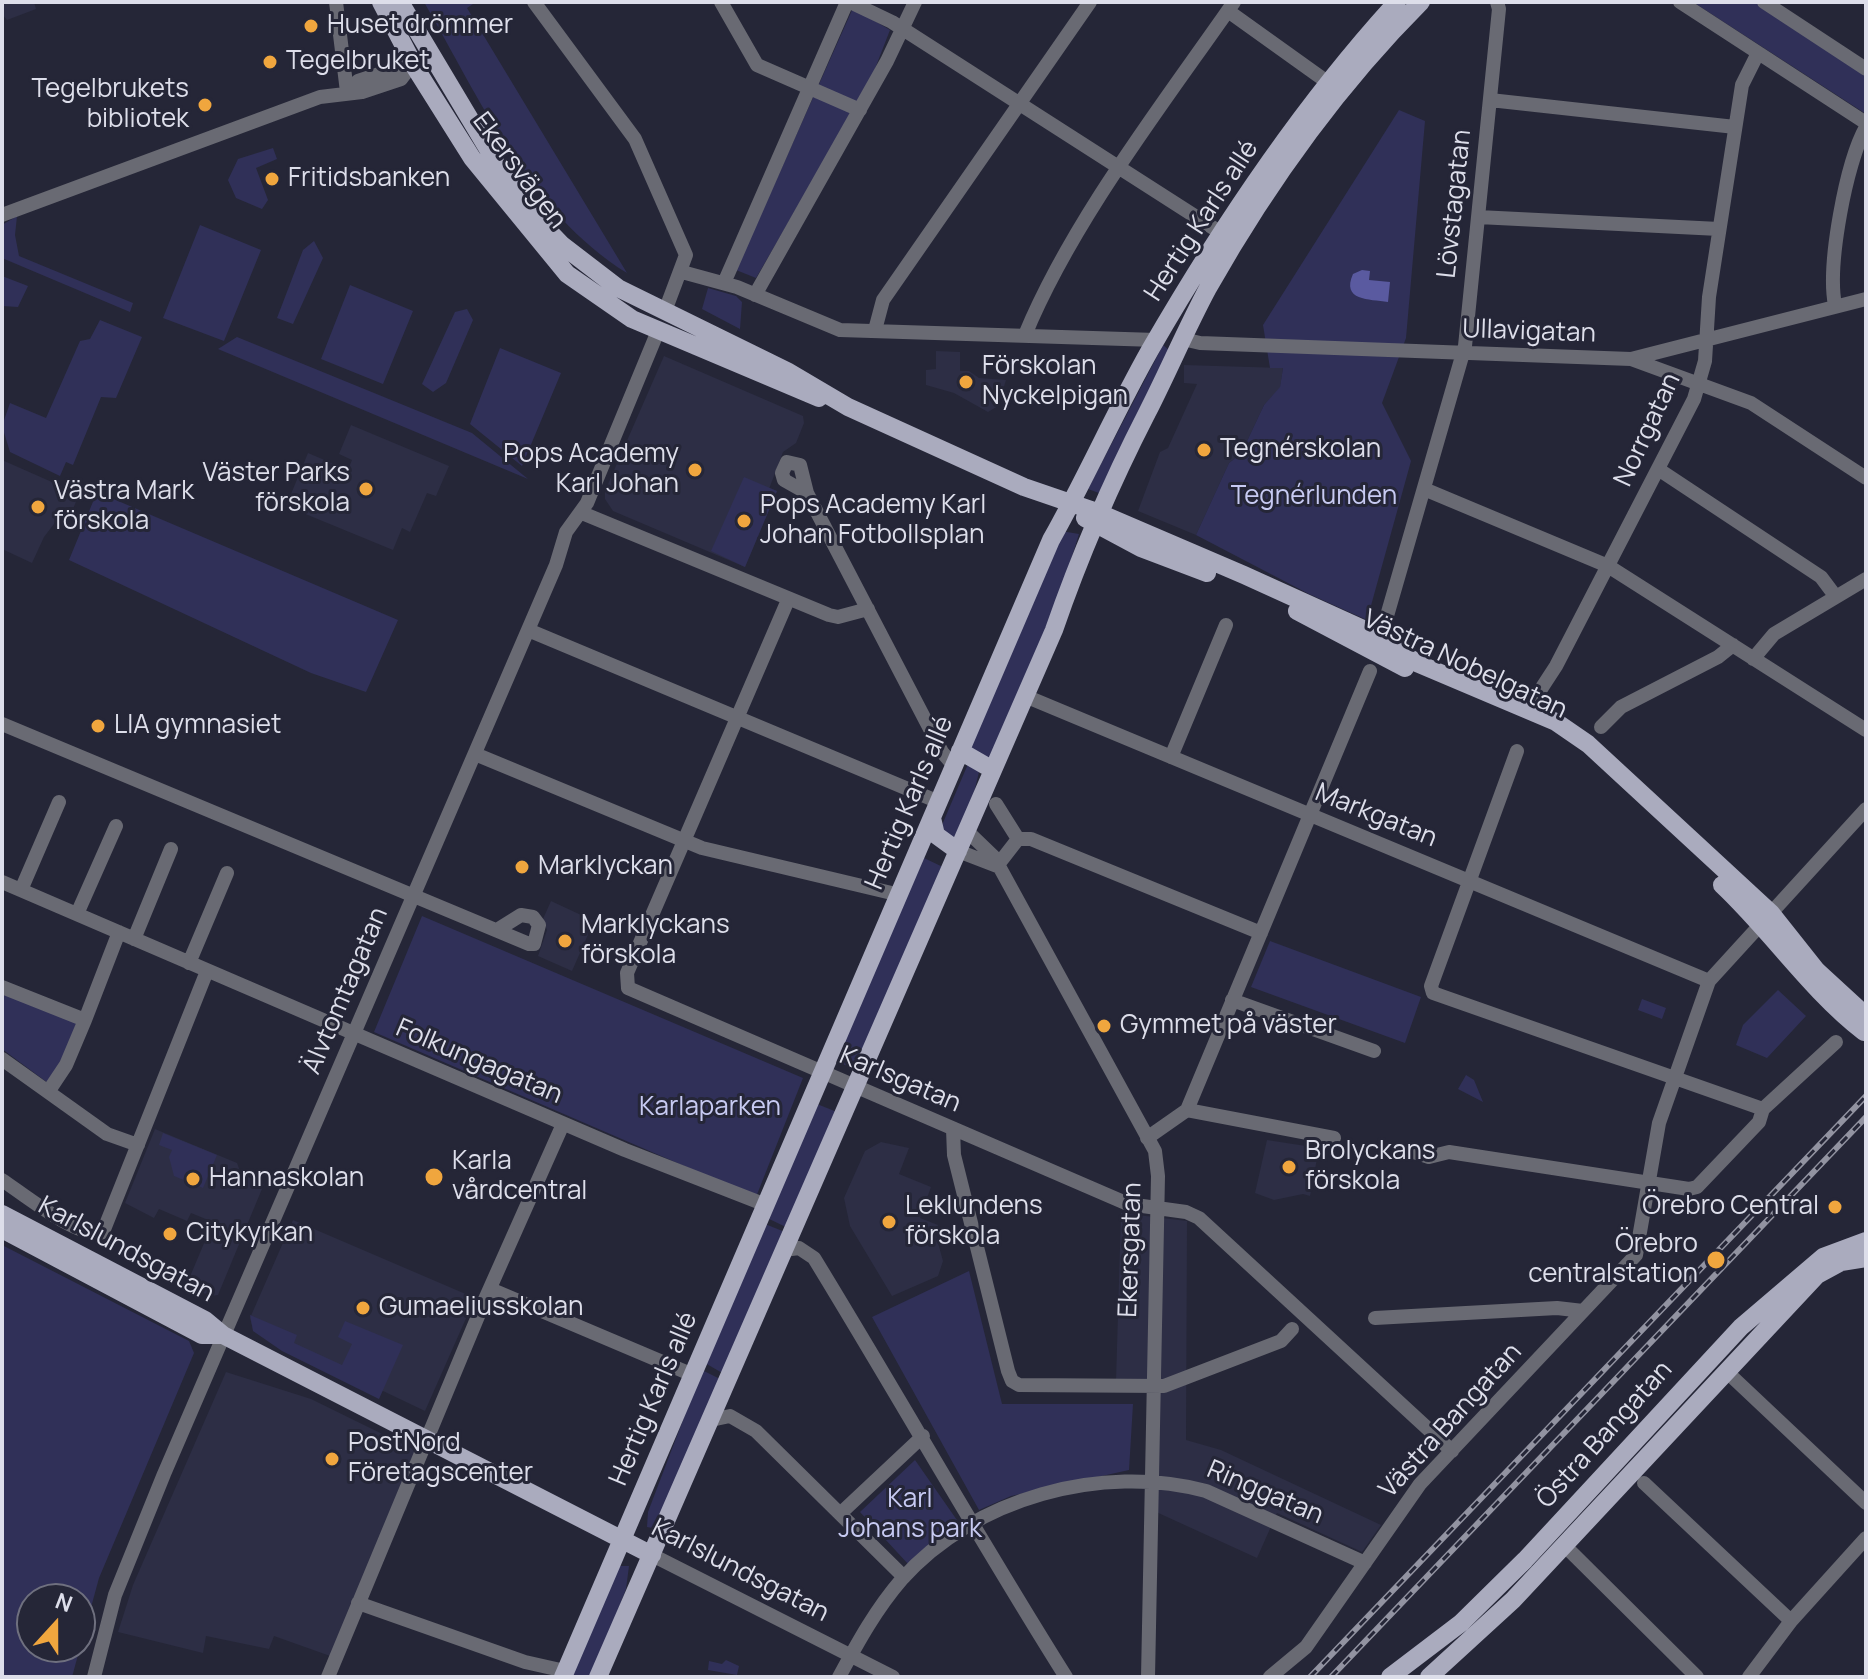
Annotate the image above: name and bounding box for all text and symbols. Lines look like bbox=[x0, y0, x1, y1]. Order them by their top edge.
place label: Huset drömmer bbox=[327, 10, 513, 42]
marker: Huset drömmer bbox=[302, 17, 320, 35]
place label: Tegelbruket bbox=[286, 46, 430, 78]
marker: Tegelbruket bbox=[261, 53, 279, 71]
place label: Tegelbrukets bibliotek bbox=[32, 74, 189, 136]
marker: Tegelbrukets bibliotek bbox=[196, 96, 214, 114]
street label: Ekersvägen bbox=[465, 107, 573, 235]
street label: Lövstagatan bbox=[1432, 128, 1478, 280]
street label: Hertig Karls allé bbox=[1138, 135, 1266, 307]
place label: Fritidsbanken bbox=[288, 163, 450, 195]
marker: Fritidsbanken bbox=[263, 170, 281, 188]
street label: Ullavigatan bbox=[1462, 314, 1596, 350]
place label: Förskolan Nyckelpigan bbox=[982, 351, 1128, 412]
street label: Norrgatan bbox=[1608, 368, 1688, 492]
marker: Förskolan Nyckelpigan bbox=[957, 373, 975, 391]
place label: Tegnérskolan bbox=[1220, 434, 1381, 466]
place label: Pops Academy Karl Johan bbox=[503, 439, 679, 500]
marker: Tegnérskolan bbox=[1195, 441, 1213, 459]
place label: Väster Parks förskola bbox=[203, 458, 350, 520]
marker: Pops Academy Karl Johan bbox=[686, 461, 704, 479]
place label: Västra Mark förskola bbox=[54, 476, 194, 538]
marker: Väster Parks förskola bbox=[357, 480, 375, 498]
park label: Tegnérlunden bbox=[1231, 481, 1397, 513]
place label: Pops Academy Karl Johan Fotbollsplan bbox=[760, 490, 986, 552]
marker: Västra Mark förskola bbox=[29, 498, 47, 516]
marker: Pops Academy Karl Johan Fotbollsplan bbox=[735, 512, 753, 530]
street label: Västra Nobelgatan bbox=[1358, 604, 1572, 726]
place label: LIA gymnasiet bbox=[114, 710, 281, 742]
street label: Hertig Karls allé bbox=[859, 712, 961, 894]
marker: LIA gymnasiet bbox=[89, 717, 107, 735]
street label: Markgatan bbox=[1310, 777, 1442, 855]
place label: Marklyckan bbox=[538, 851, 673, 883]
marker: Marklyckan bbox=[513, 858, 531, 876]
street label: Älvtomtagatan bbox=[297, 903, 395, 1079]
place label: Marklyckans förskola bbox=[581, 910, 730, 972]
marker: Marklyckans förskola bbox=[556, 932, 574, 950]
place label: Gymmet på väster bbox=[1120, 1010, 1337, 1042]
street label: Folkungagatan bbox=[391, 1013, 567, 1111]
marker: Gymmet på väster bbox=[1095, 1017, 1113, 1035]
street label: Karlsgatan bbox=[834, 1040, 966, 1120]
park label: Karlaparken bbox=[639, 1092, 781, 1124]
place label: Brolyckans förskola bbox=[1305, 1136, 1436, 1198]
place label: Karla vårdcentral bbox=[452, 1146, 587, 1208]
marker: Brolyckans förskola bbox=[1280, 1158, 1298, 1176]
place label: Hannaskolan bbox=[209, 1163, 364, 1195]
marker: Karla vårdcentral bbox=[423, 1166, 445, 1188]
marker: Hannaskolan bbox=[184, 1170, 202, 1188]
street label: Ekersgatan bbox=[1113, 1182, 1149, 1318]
street label: Karlslundsgatan bbox=[33, 1190, 219, 1310]
place label: Leklundens förskola bbox=[905, 1191, 1043, 1252]
place label: Örebro Central bbox=[1642, 1191, 1819, 1223]
marker: Örebro Central bbox=[1826, 1198, 1844, 1216]
marker: Leklundens förskola bbox=[880, 1213, 898, 1231]
place label: Citykyrkan bbox=[186, 1218, 313, 1250]
marker: Citykyrkan bbox=[161, 1225, 179, 1243]
place label: Örebro centralstation bbox=[1528, 1229, 1698, 1290]
marker: Örebro centralstation bbox=[1705, 1249, 1727, 1271]
place label: Gumaeliusskolan bbox=[379, 1292, 583, 1324]
marker: Gumaeliusskolan bbox=[354, 1299, 372, 1317]
street label: Hertig Karls allé bbox=[603, 1308, 705, 1490]
street label: Västra Bangatan bbox=[1373, 1337, 1529, 1505]
street label: Östra Bangatan bbox=[1531, 1355, 1679, 1515]
place label: PostNord Företagscenter bbox=[348, 1428, 533, 1490]
marker: PostNord Företagscenter bbox=[323, 1450, 341, 1468]
street label: Ringgatan bbox=[1202, 1455, 1328, 1531]
park label: Karl Johans park bbox=[838, 1484, 982, 1546]
street label: Karlslundsgatan bbox=[646, 1513, 834, 1629]
north arrow bbox=[16, 1583, 96, 1663]
text: N bbox=[51, 1586, 77, 1619]

